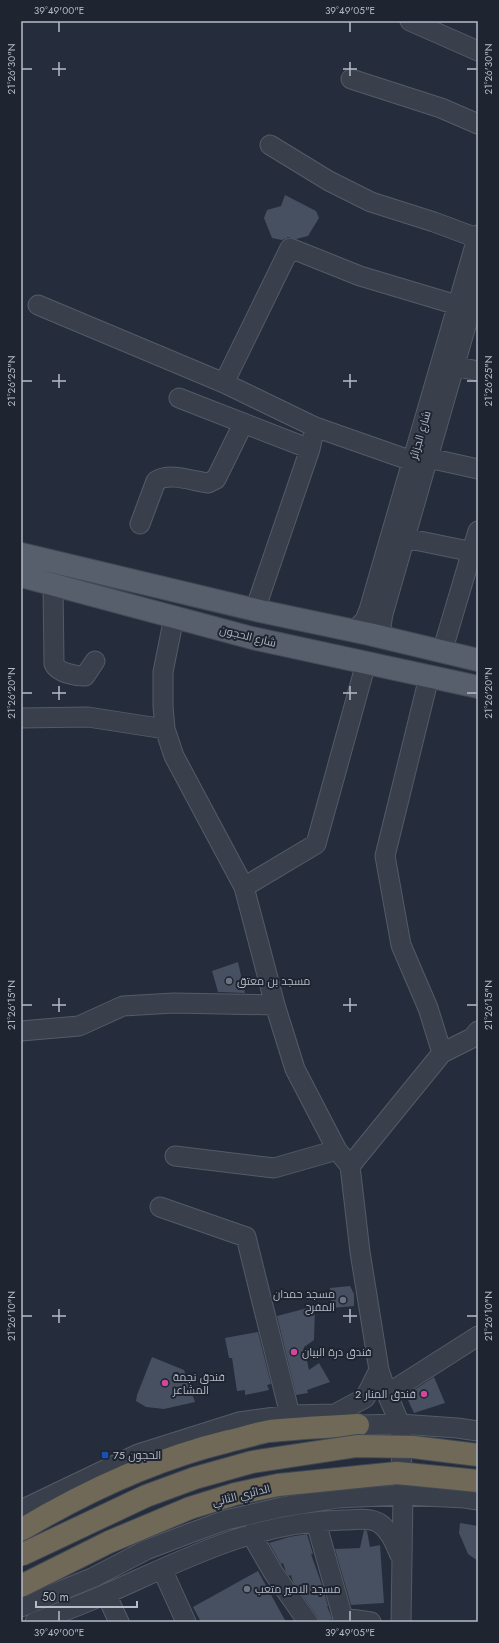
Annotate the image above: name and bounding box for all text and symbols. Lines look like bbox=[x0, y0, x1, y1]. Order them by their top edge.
text: 39°49'00"E bbox=[34, 3, 84, 18]
text: 39°49'05"E bbox=[325, 3, 375, 18]
text: 21°26'30"N bbox=[4, 43, 19, 95]
text: 21°26'30"N bbox=[481, 43, 496, 95]
text: 21°26'25"N bbox=[4, 356, 19, 407]
text: 21°26'25"N bbox=[481, 356, 496, 407]
street label: شارع الجزائر bbox=[405, 409, 435, 462]
street label: شارع الحجون bbox=[218, 621, 278, 651]
text: 21°26'20"N bbox=[4, 667, 19, 719]
text: 21°26'20"N bbox=[481, 667, 496, 719]
place label: مسجد بن معتق bbox=[237, 973, 310, 989]
marker: مسجد بن معتق bbox=[224, 976, 234, 986]
text: 21°26'15"N bbox=[4, 980, 19, 1030]
text: 21°26'15"N bbox=[481, 980, 496, 1030]
place label: مسجد حمدان المفرح bbox=[273, 1286, 335, 1315]
text: 21°26'10"N bbox=[4, 1291, 19, 1341]
text: 21°26'10"N bbox=[481, 1291, 496, 1341]
marker: مسجد حمدان المفرح bbox=[338, 1295, 348, 1305]
place label: فندق درة البيان bbox=[302, 1344, 372, 1360]
marker: فندق درة البيان bbox=[289, 1347, 299, 1357]
place label: فندق نجمة المشاعر bbox=[172, 1369, 225, 1398]
marker: فندق نجمة المشاعر bbox=[160, 1378, 170, 1388]
place label: فندق المنار 2 bbox=[355, 1386, 416, 1402]
marker: فندق المنار 2 bbox=[419, 1389, 429, 1399]
place label: الحجون 75 bbox=[113, 1447, 161, 1463]
marker: الحجون 75 bbox=[100, 1450, 110, 1460]
street label: الدائري الثاني bbox=[210, 1480, 272, 1511]
place label: مسجد الامير متعب bbox=[255, 1581, 341, 1597]
scale bar bbox=[36, 1583, 137, 1609]
marker: مسجد الامير متعب bbox=[242, 1584, 252, 1594]
text: 50 m bbox=[42, 1588, 69, 1606]
text: 39°49'00"E bbox=[34, 1625, 84, 1640]
text: 39°49'05"E bbox=[325, 1625, 375, 1640]

